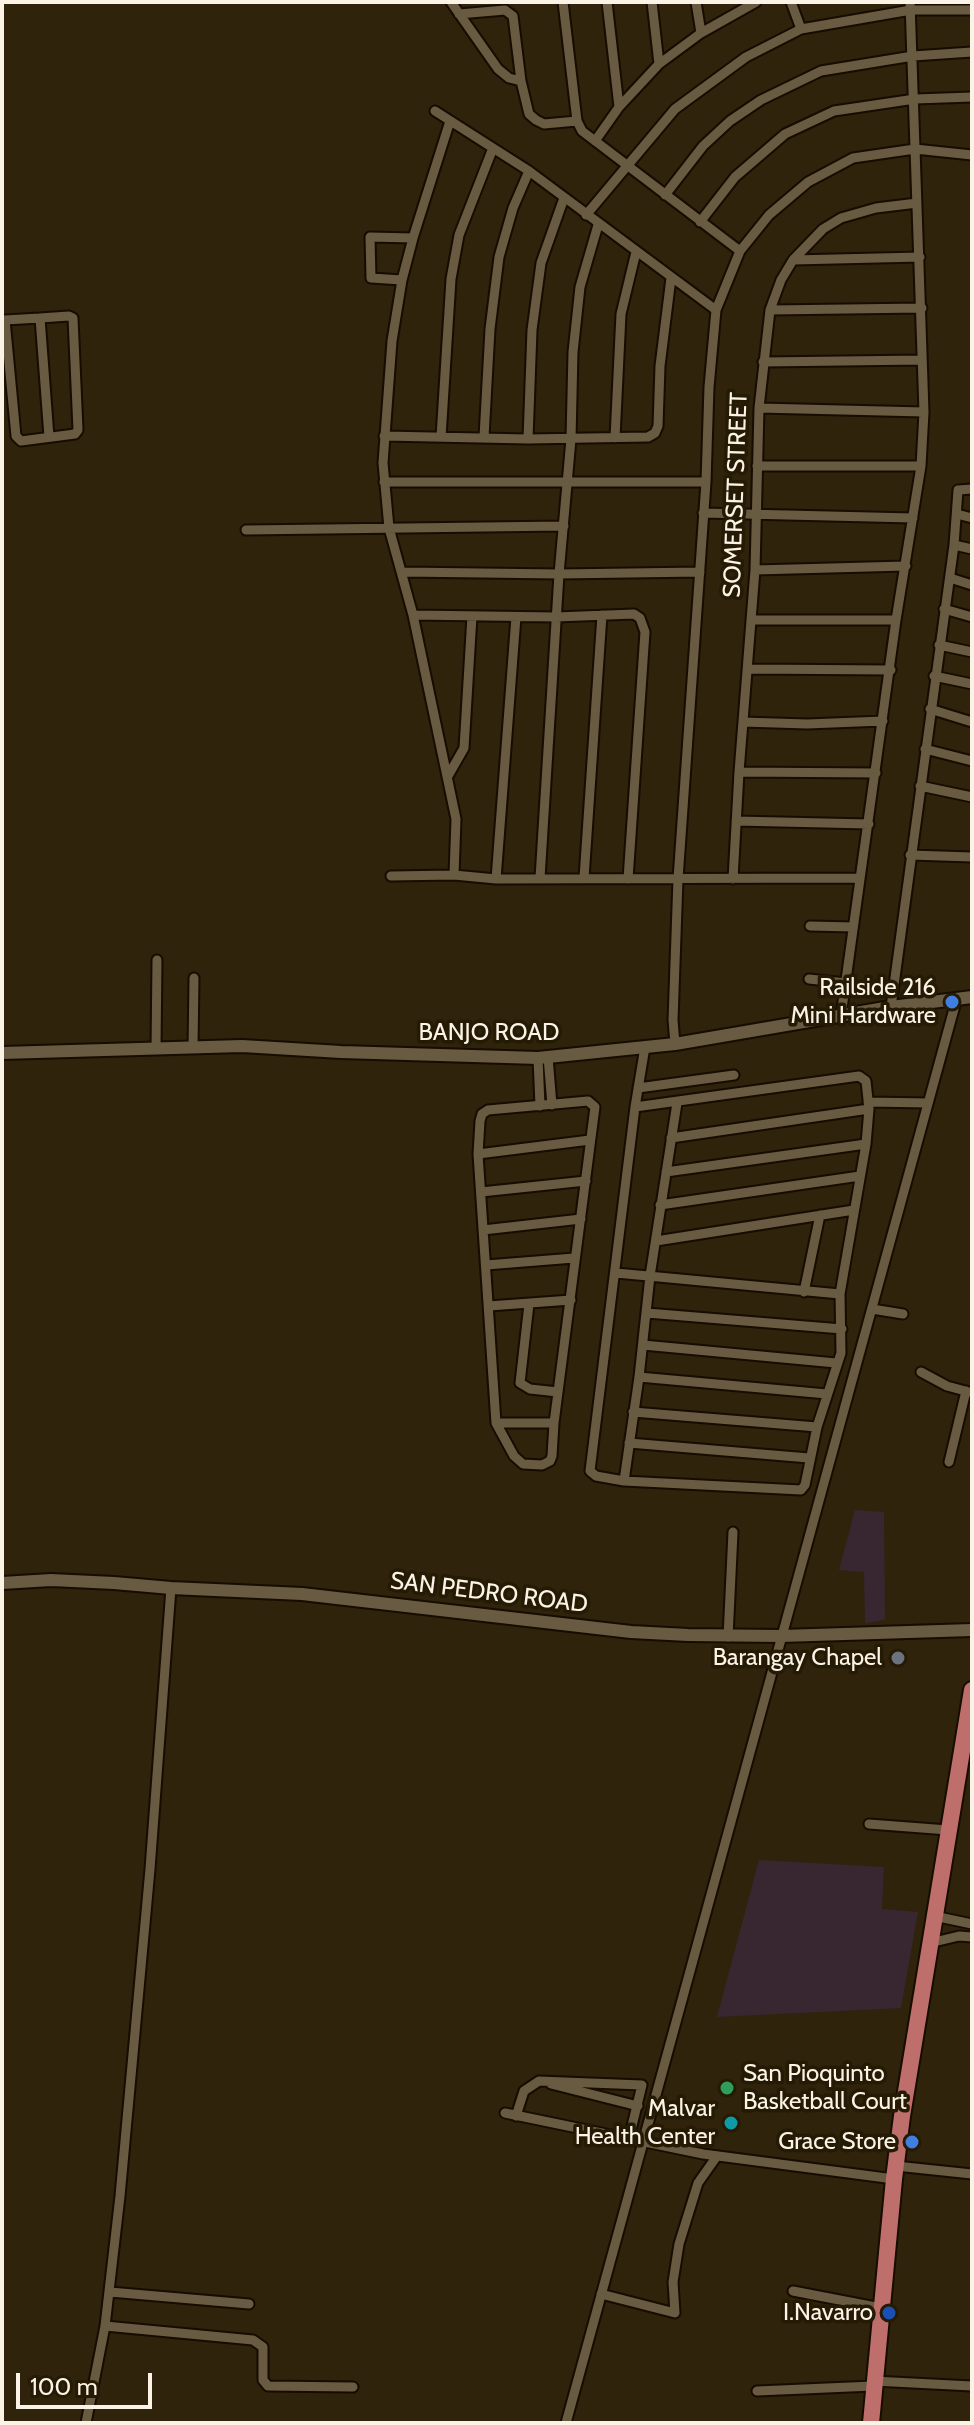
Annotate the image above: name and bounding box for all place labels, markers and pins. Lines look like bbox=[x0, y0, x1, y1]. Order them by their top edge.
place label: Railside 216 Mini Hardware bbox=[791, 974, 936, 1030]
marker: Railside 216 Mini Hardware bbox=[943, 993, 961, 1011]
place label: Barangay Chapel bbox=[713, 1644, 882, 1672]
marker: Barangay Chapel bbox=[889, 1649, 907, 1667]
place label: San Pioquinto Basketball Court bbox=[743, 2060, 907, 2116]
marker: San Pioquinto Basketball Court bbox=[718, 2079, 736, 2097]
place label: Malvar Health Center bbox=[575, 2095, 715, 2151]
marker: Malvar Health Center bbox=[722, 2114, 740, 2132]
place label: Grace Store bbox=[778, 2128, 896, 2156]
marker: Grace Store bbox=[903, 2133, 921, 2151]
place label: I.Navarro bbox=[783, 2299, 873, 2327]
marker: I.Navarro bbox=[880, 2304, 898, 2322]

